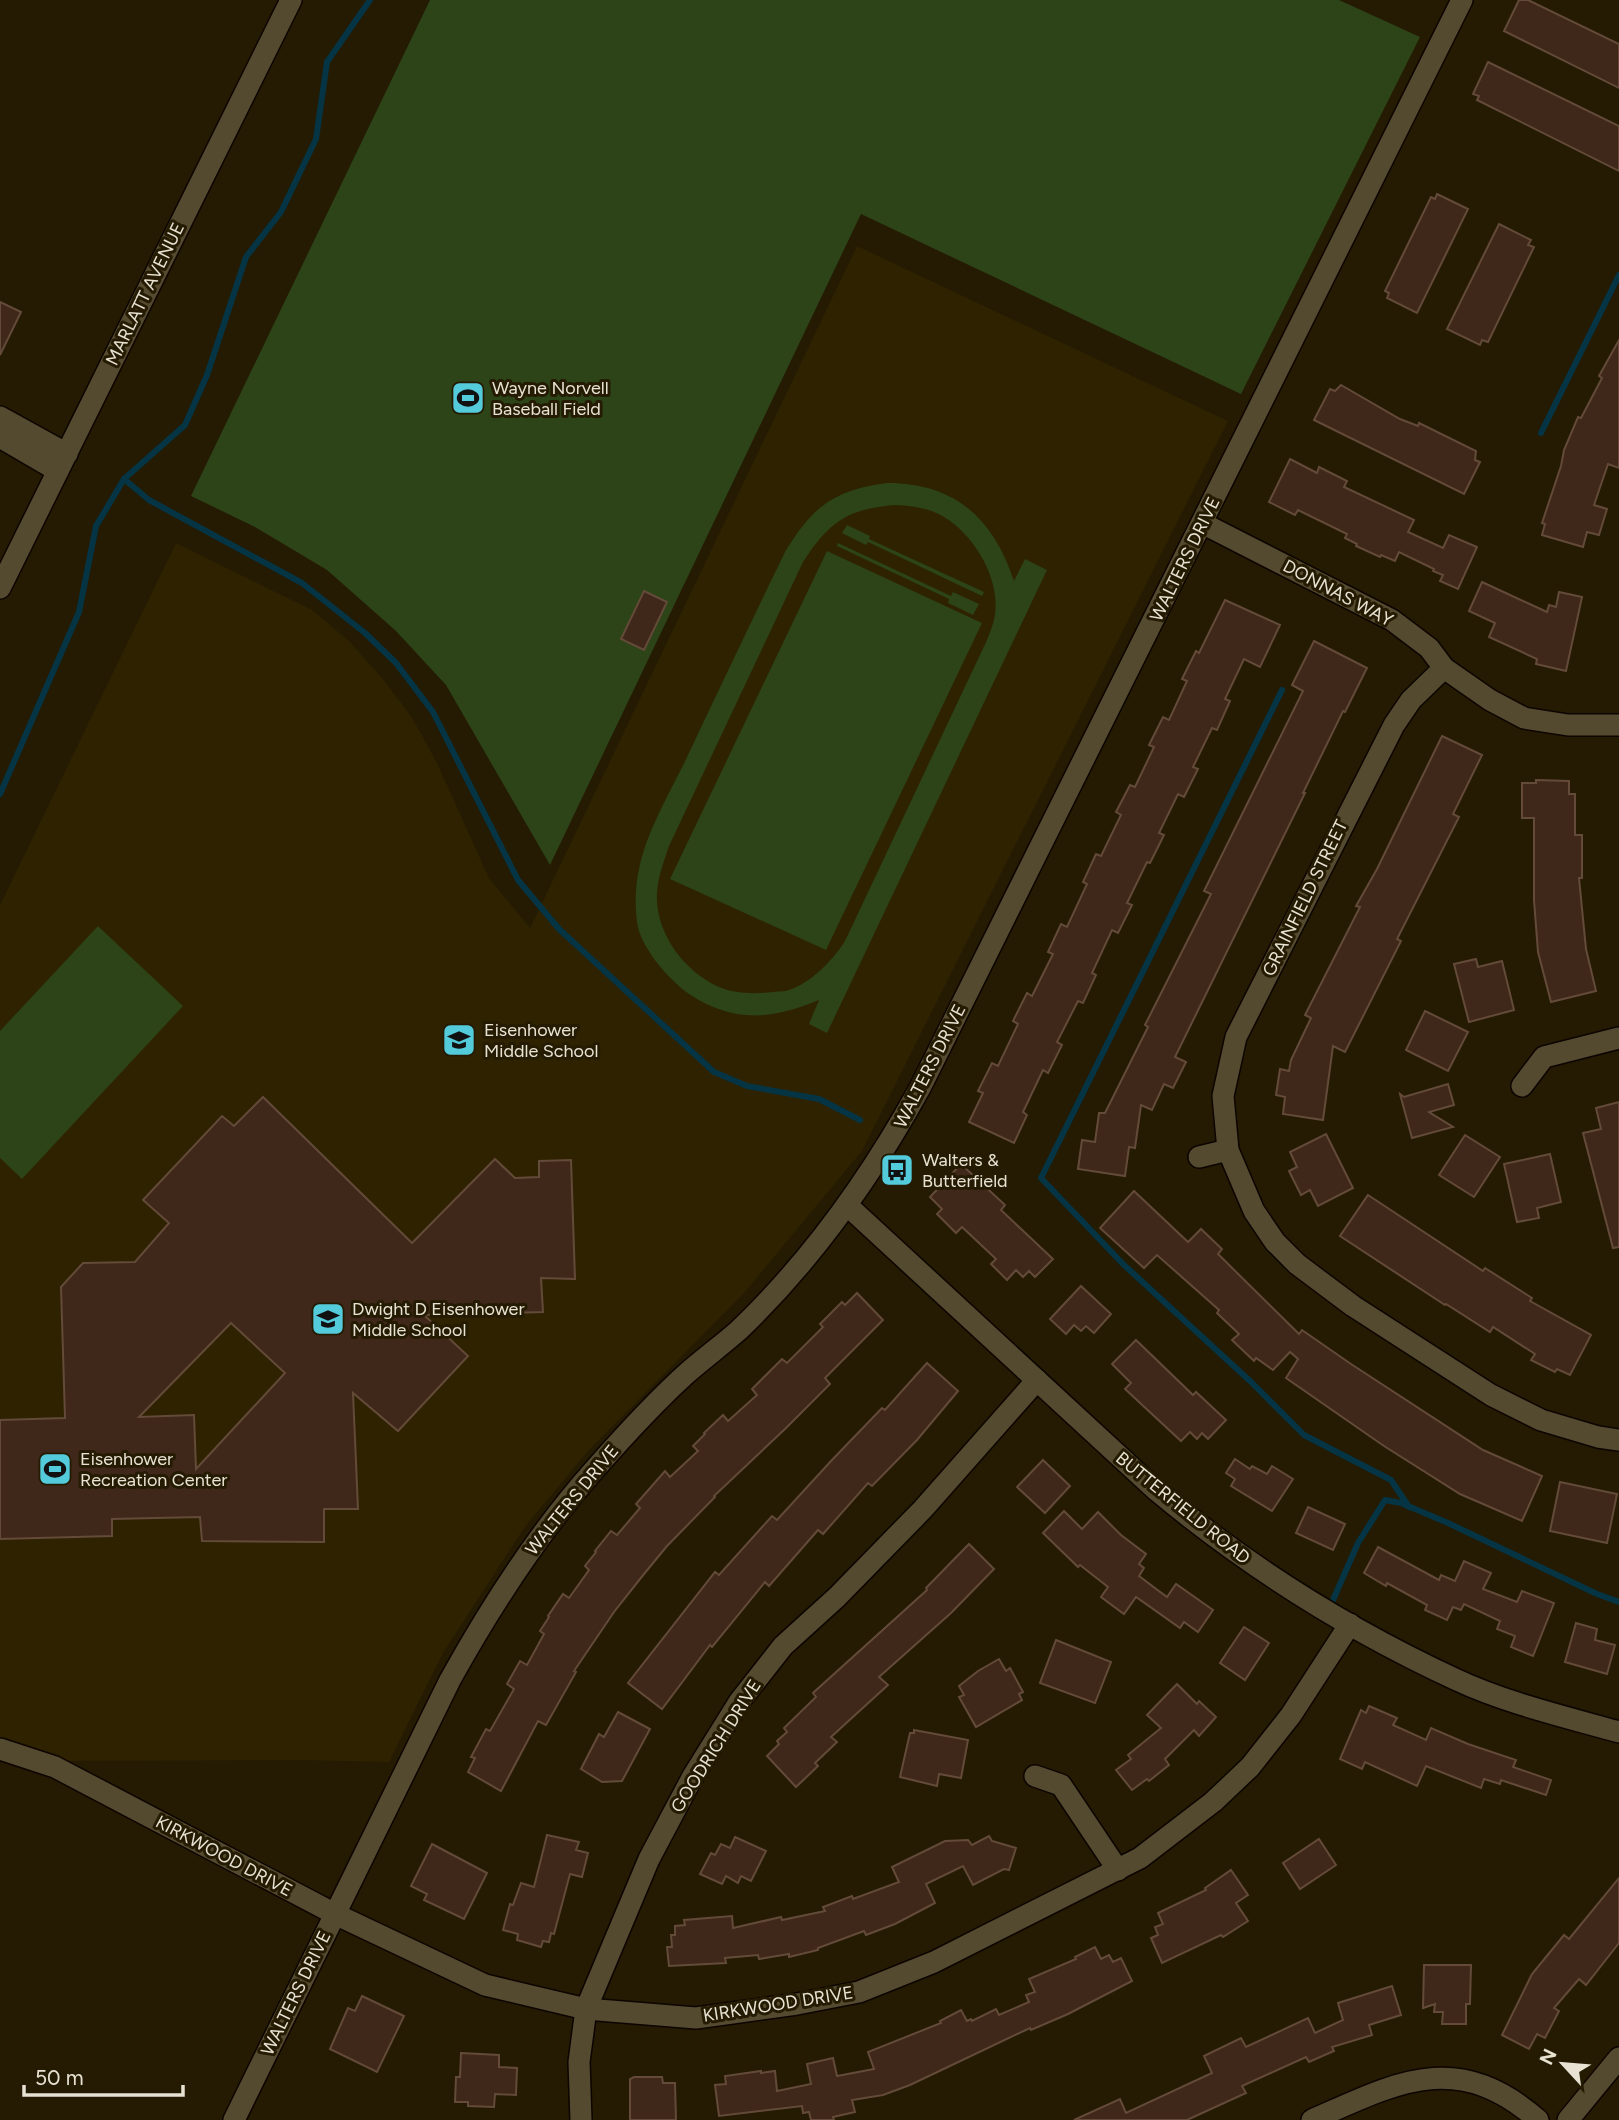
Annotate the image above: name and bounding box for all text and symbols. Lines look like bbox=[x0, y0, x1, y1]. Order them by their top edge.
street label: MARLATT AVENUE bbox=[101, 219, 189, 369]
place label: Wayne Norvell Baseball Field bbox=[492, 377, 609, 420]
sports icon: Wayne Norvell Baseball Field bbox=[449, 379, 487, 417]
street label: WALTERS DRIVE bbox=[1145, 493, 1225, 625]
street label: DONNAS WAY bbox=[1279, 555, 1397, 631]
street label: GRAINFIELD STREET bbox=[1258, 816, 1352, 980]
street label: WALTERS DRIVE bbox=[889, 1000, 971, 1132]
place label: Eisenhower Middle School bbox=[484, 1019, 598, 1062]
school or university icon: Eisenhower Middle School bbox=[440, 1021, 478, 1059]
place label: Walters & Butterfield bbox=[922, 1149, 1008, 1192]
bus stop icon: Walters & Butterfield bbox=[878, 1151, 916, 1189]
place label: Dwight D Eisenhower Middle School bbox=[352, 1298, 525, 1341]
school or university icon: Dwight D Eisenhower Middle School bbox=[309, 1300, 347, 1338]
street label: WALTERS DRIVE bbox=[521, 1440, 623, 1560]
street label: BUTTERFIELD ROAD bbox=[1111, 1447, 1255, 1569]
place label: Eisenhower Recreation Center bbox=[80, 1448, 227, 1491]
sports icon: Eisenhower Recreation Center bbox=[36, 1450, 74, 1488]
street label: GOODRICH DRIVE bbox=[666, 1675, 766, 1817]
street label: KIRKWOOD DRIVE bbox=[152, 1811, 296, 1901]
street label: WALTERS DRIVE bbox=[256, 1927, 336, 2059]
street label: KIRKWOOD DRIVE bbox=[701, 1981, 855, 2027]
north arrow bbox=[1528, 2029, 1598, 2099]
text: N bbox=[1535, 2045, 1562, 2068]
scale bar bbox=[24, 2054, 184, 2098]
text: 50 m bbox=[35, 2065, 84, 2090]

